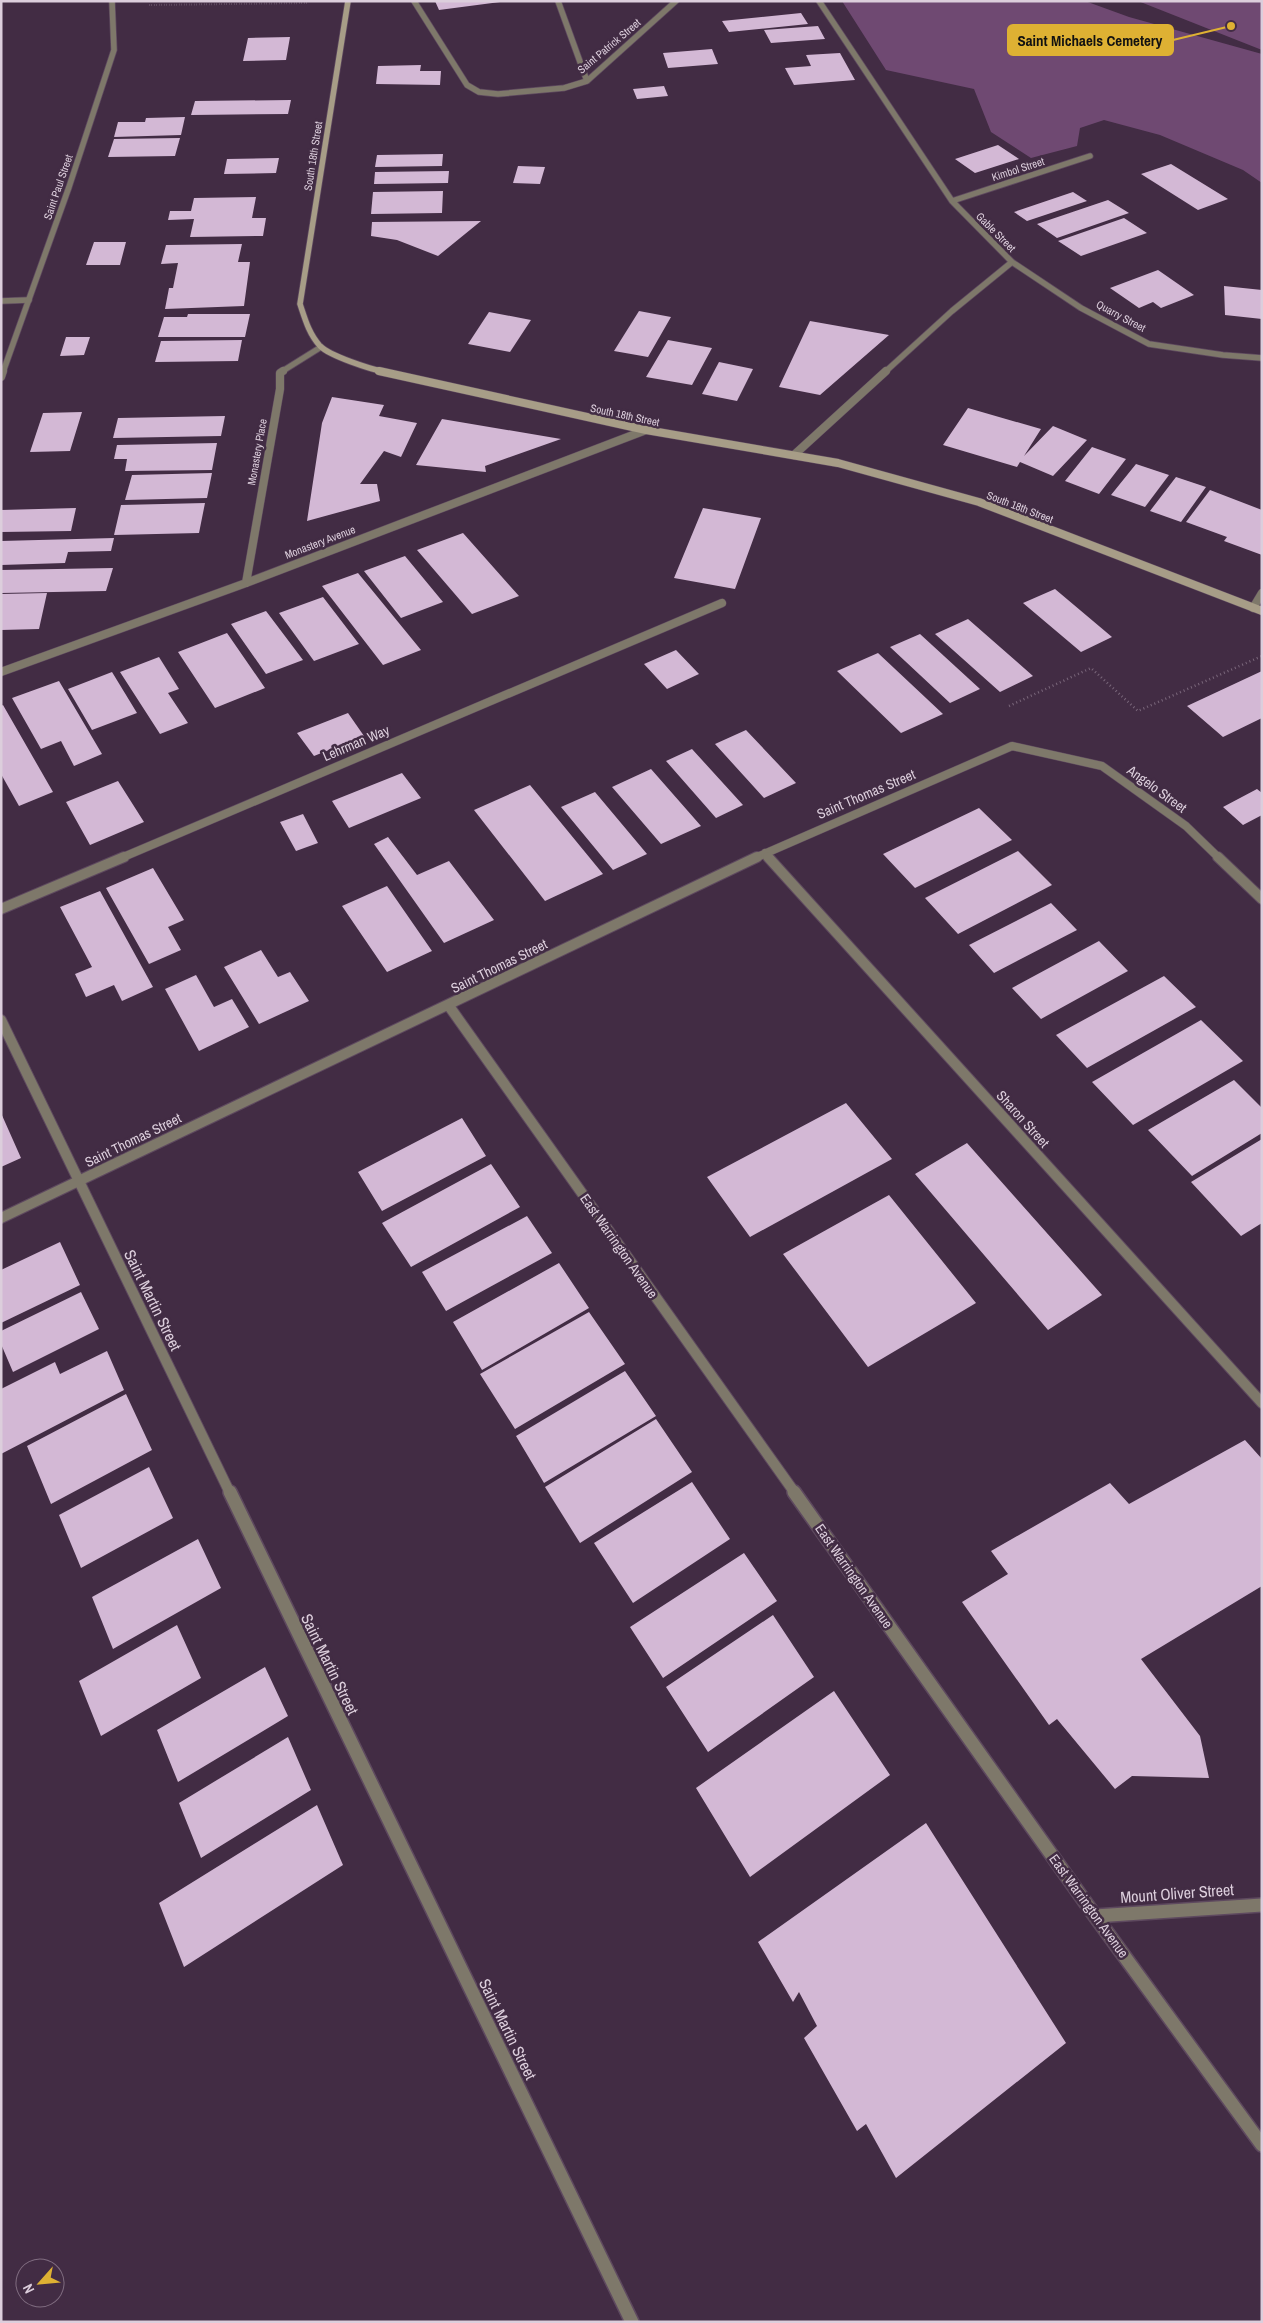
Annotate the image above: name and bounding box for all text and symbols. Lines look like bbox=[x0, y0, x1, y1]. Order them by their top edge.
street label: Saint Patrick Street bbox=[575, 15, 644, 77]
callout: Saint Michaels Cemetery bbox=[1008, 25, 1173, 55]
text: Saint Michaels Cemetery bbox=[1018, 30, 1163, 51]
street label: South 18th Street bbox=[301, 120, 325, 192]
street label: Saint Paul Street bbox=[40, 152, 76, 222]
street label: Kimbol Street bbox=[990, 154, 1047, 184]
street label: Gable Street bbox=[973, 209, 1019, 255]
street label: Quarry Street bbox=[1094, 297, 1149, 335]
street label: South 18th Street bbox=[589, 401, 661, 429]
street label: Monastery Place bbox=[244, 418, 270, 486]
street label: South 18th Street bbox=[985, 488, 1056, 526]
street label: Monastery Avenue bbox=[283, 522, 357, 562]
street label: Lehrman Way bbox=[320, 721, 392, 765]
street label: Angelo Street bbox=[1123, 761, 1190, 817]
street label: Saint Thomas Street bbox=[814, 765, 918, 823]
street label: Saint Thomas Street bbox=[448, 935, 550, 997]
street label: Sharon Street bbox=[993, 1087, 1053, 1151]
street label: Saint Thomas Street bbox=[82, 1109, 184, 1171]
street label: East Warrington Avenue bbox=[576, 1190, 662, 1302]
street label: Saint Martin Street bbox=[119, 1246, 187, 1355]
street label: East Warrington Avenue bbox=[811, 1520, 897, 1632]
street label: Saint Martin Street bbox=[296, 1610, 364, 1719]
street label: East Warrington Avenue bbox=[1045, 1851, 1133, 1961]
street label: Mount Oliver Street bbox=[1119, 1878, 1235, 1908]
street label: Saint Martin Street bbox=[474, 1975, 542, 2084]
north arrow bbox=[15, 2258, 65, 2308]
text: N bbox=[19, 2281, 38, 2297]

